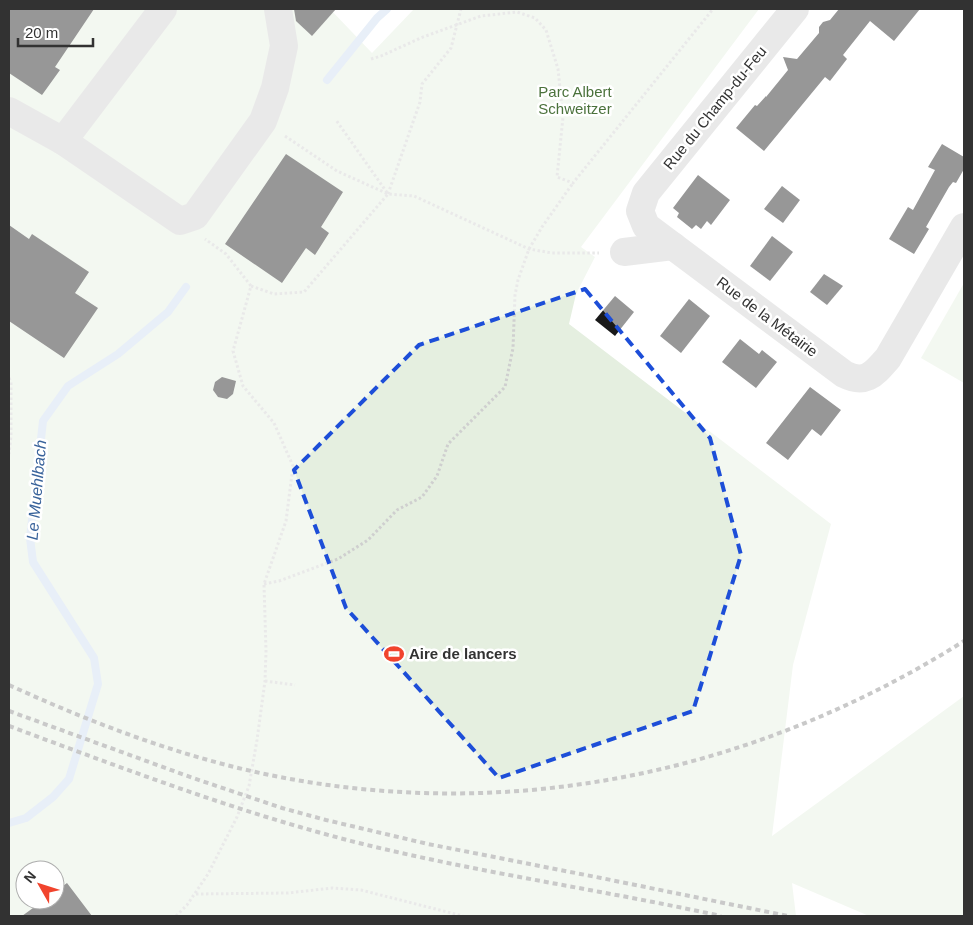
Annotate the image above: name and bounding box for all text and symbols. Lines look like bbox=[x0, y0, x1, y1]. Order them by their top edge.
scale bar bbox=[18, 15, 92, 47]
text: 20 m bbox=[25, 24, 58, 41]
street label: Rue du Champ-du-Feu bbox=[660, 43, 769, 173]
park label: Parc Albert Schweitzer bbox=[538, 83, 613, 117]
street label: Rue de la Métairie bbox=[714, 273, 821, 360]
water label: Le Muehlbach bbox=[24, 439, 49, 541]
sports icon: Aire de lancers bbox=[383, 643, 405, 665]
place label: Aire de lancers bbox=[409, 645, 517, 662]
north arrow bbox=[15, 860, 65, 910]
text: N bbox=[20, 868, 39, 886]

